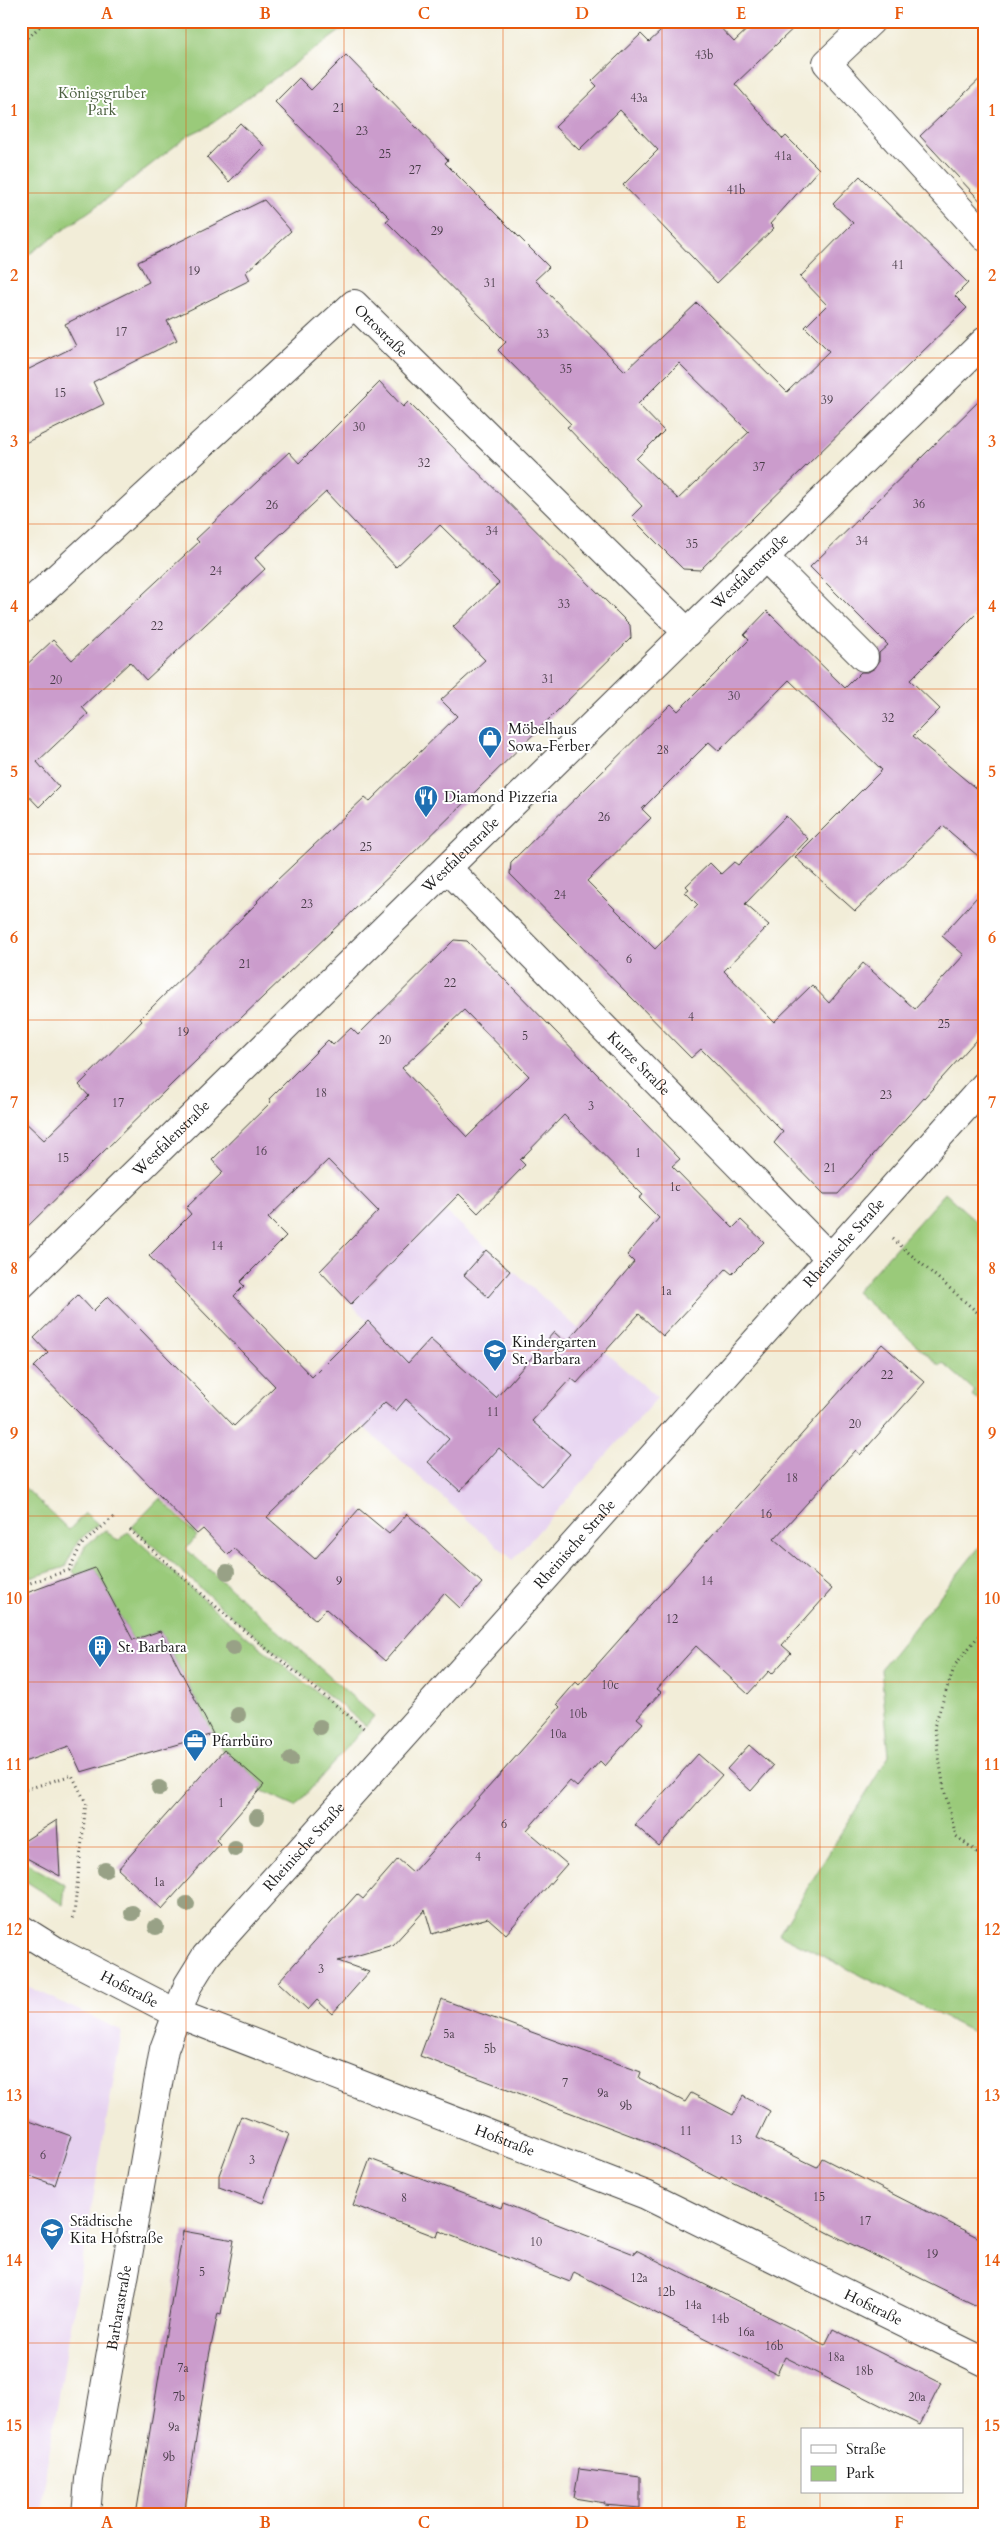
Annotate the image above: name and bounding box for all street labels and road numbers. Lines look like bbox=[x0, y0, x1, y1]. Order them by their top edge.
street label: Ottostraße bbox=[350, 300, 413, 362]
street label: Westfalenstraße bbox=[706, 529, 793, 614]
street label: Westfalenstraße bbox=[417, 812, 504, 898]
street label: Kurze Straße bbox=[603, 1027, 675, 1100]
street label: Westfalenstraße bbox=[127, 1095, 214, 1181]
street label: Rheinische Straße bbox=[799, 1194, 889, 1292]
street label: Rheinische Straße bbox=[529, 1495, 620, 1593]
street label: Rheinische Straße bbox=[259, 1797, 349, 1895]
street label: Hofstraße bbox=[97, 1966, 162, 2012]
street label: Hofstraße bbox=[472, 2120, 538, 2161]
street label: Barbarastraße bbox=[102, 2263, 136, 2352]
street label: Hofstraße bbox=[841, 2284, 906, 2330]

